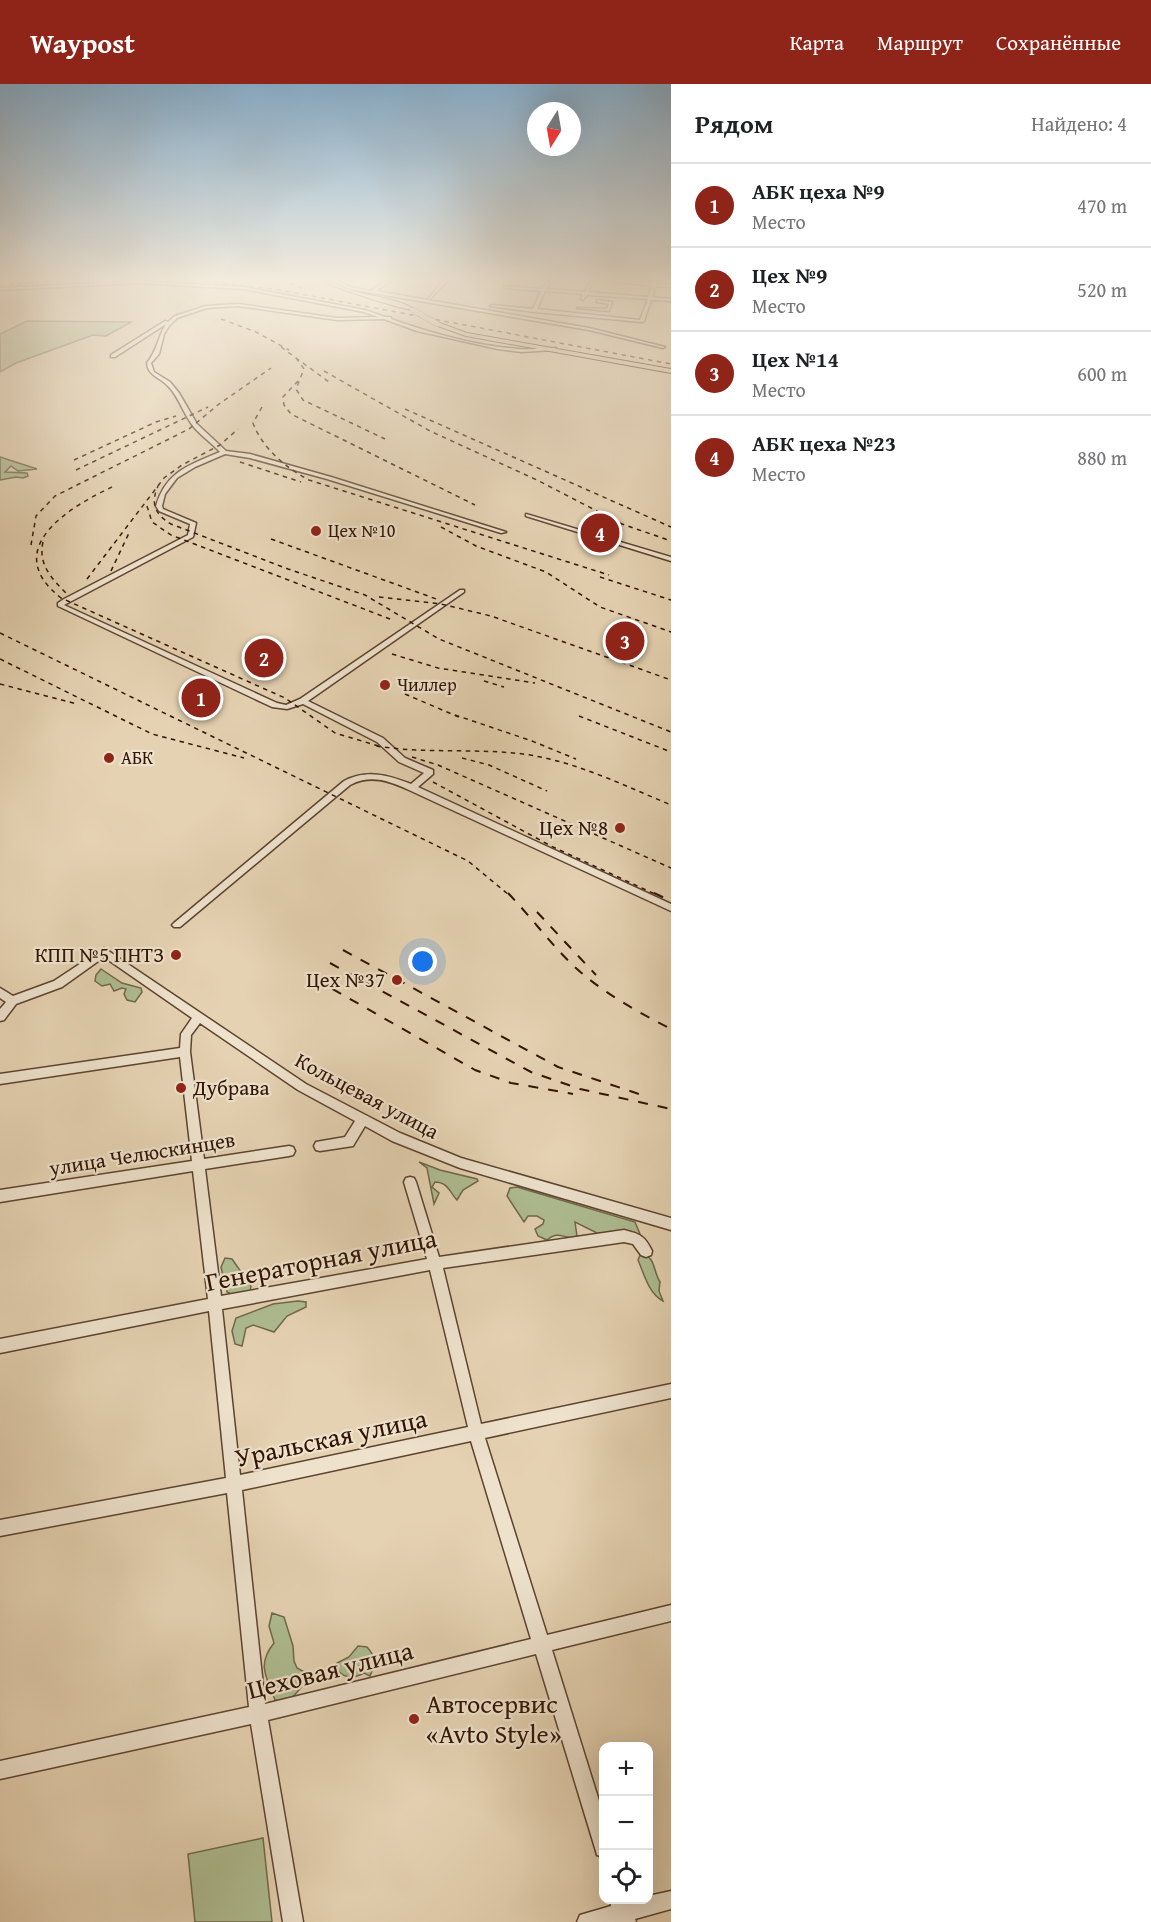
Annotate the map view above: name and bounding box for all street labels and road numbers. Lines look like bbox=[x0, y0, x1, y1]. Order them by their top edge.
street label: Кольцевая улица bbox=[290, 1045, 445, 1147]
street label: улица Челюскинцев bbox=[46, 1124, 237, 1184]
street label: Генераторная улица bbox=[202, 1218, 441, 1301]
street label: Уральская улица bbox=[231, 1398, 431, 1477]
street label: Цеховая улица bbox=[243, 1630, 417, 1709]

